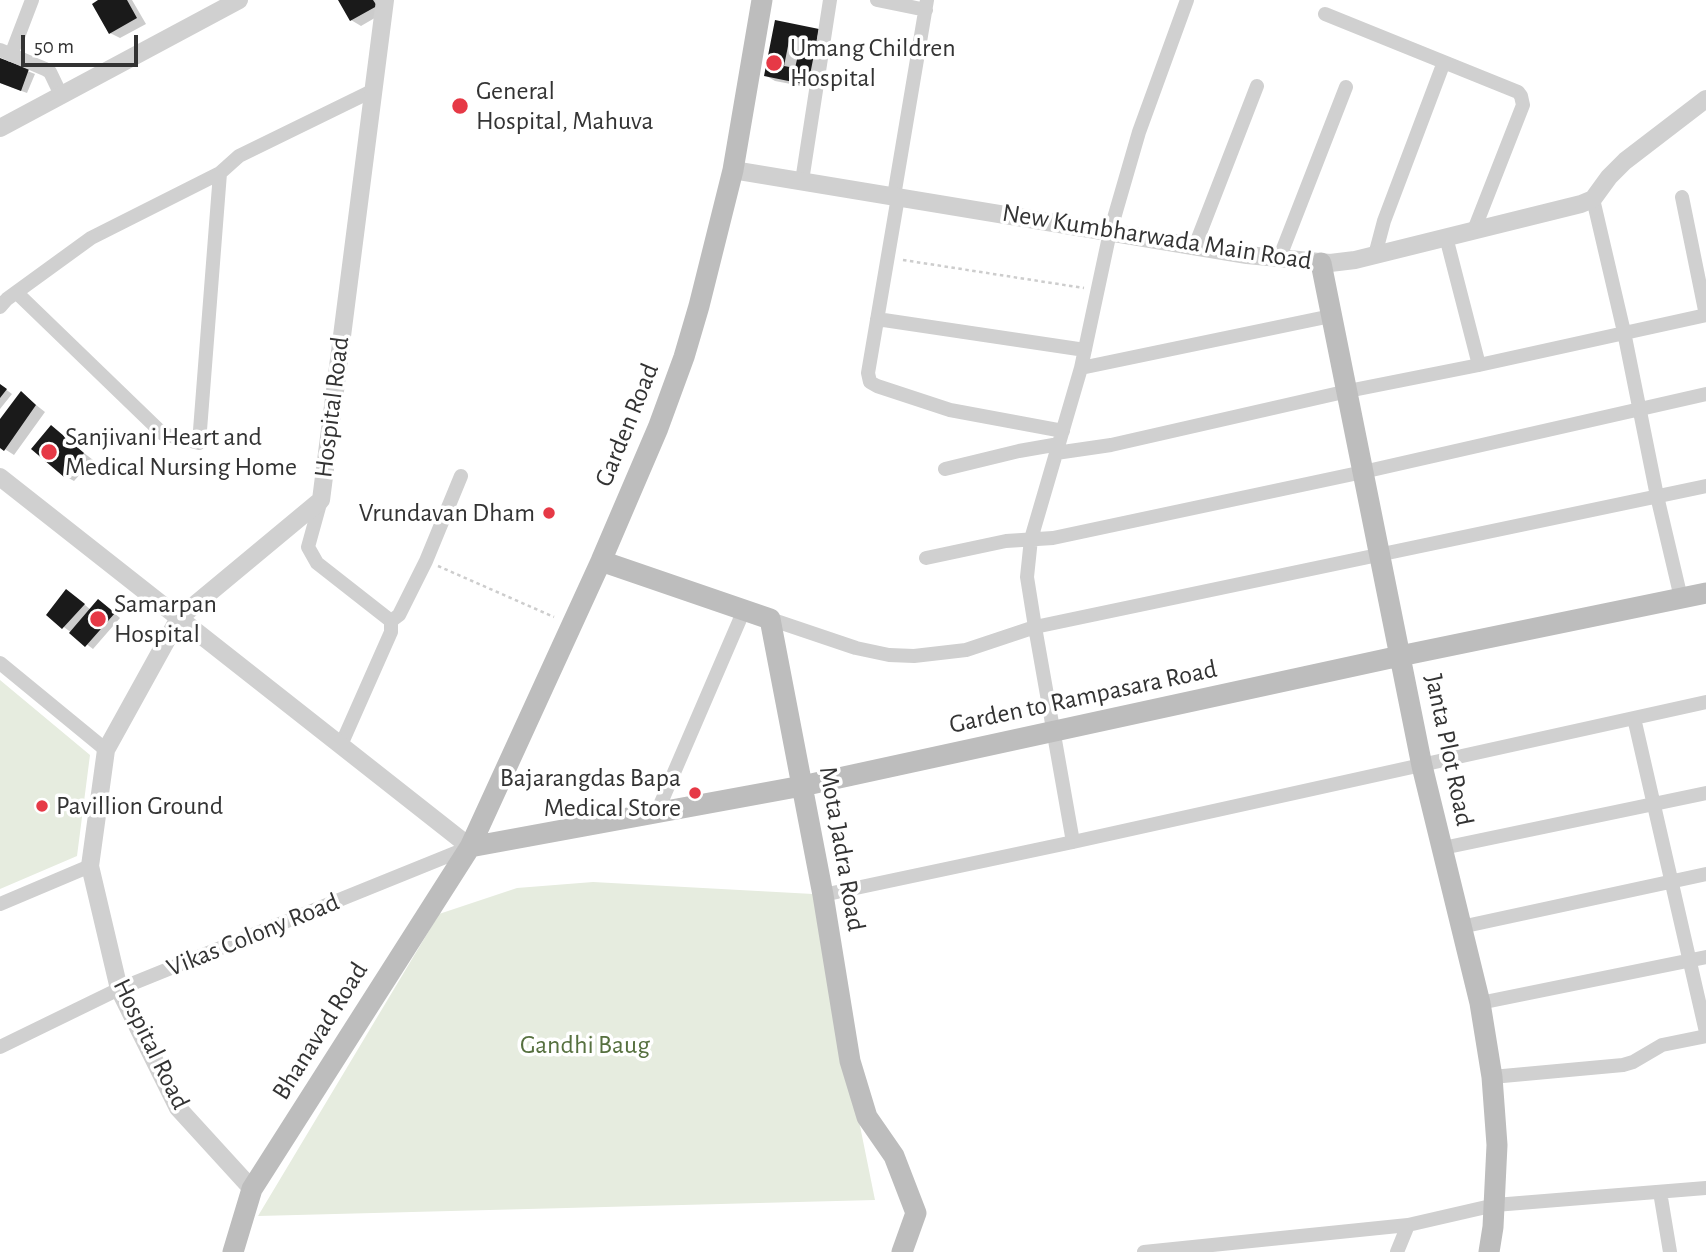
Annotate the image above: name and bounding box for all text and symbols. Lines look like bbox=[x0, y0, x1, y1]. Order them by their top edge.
scale bar bbox=[24, 21, 142, 65]
place label: Umang Children Hospital bbox=[790, 32, 956, 94]
text: 50 m bbox=[34, 36, 74, 57]
marker: Umang Children Hospital bbox=[764, 53, 784, 73]
place label: General Hospital, Mahuva bbox=[476, 75, 653, 136]
marker: General Hospital, Mahuva bbox=[450, 96, 470, 116]
street label: New Kumbharwada Main Road bbox=[1000, 197, 1314, 277]
street label: Hospital Road bbox=[308, 335, 356, 479]
street label: Garden Road bbox=[588, 359, 666, 491]
place label: Sanjivani Heart and Medical Nursing Home bbox=[65, 421, 297, 482]
marker: Sanjivani Heart and Medical Nursing Home bbox=[39, 442, 59, 462]
place label: Vrundavan Dham bbox=[359, 497, 535, 529]
marker: Vrundavan Dham bbox=[541, 505, 557, 521]
place label: Samarpan Hospital bbox=[114, 588, 217, 650]
marker: Samarpan Hospital bbox=[88, 609, 108, 629]
street label: Garden to Rampasara Road bbox=[946, 653, 1220, 741]
street label: Janta Plot Road bbox=[1418, 671, 1480, 829]
place label: Bajarangdas Bapa Medical Store bbox=[500, 762, 681, 824]
street label: Mota Jadra Road bbox=[812, 764, 872, 934]
marker: Bajarangdas Bapa Medical Store bbox=[687, 785, 703, 801]
place label: Pavillion Ground bbox=[56, 790, 223, 822]
marker: Pavillion Ground bbox=[34, 798, 50, 814]
street label: Vikas Colony Road bbox=[162, 886, 344, 984]
street label: Bhanavad Road bbox=[265, 956, 375, 1106]
street label: Hospital Road bbox=[106, 973, 196, 1115]
park label: Gandhi Baug bbox=[520, 1029, 650, 1061]

